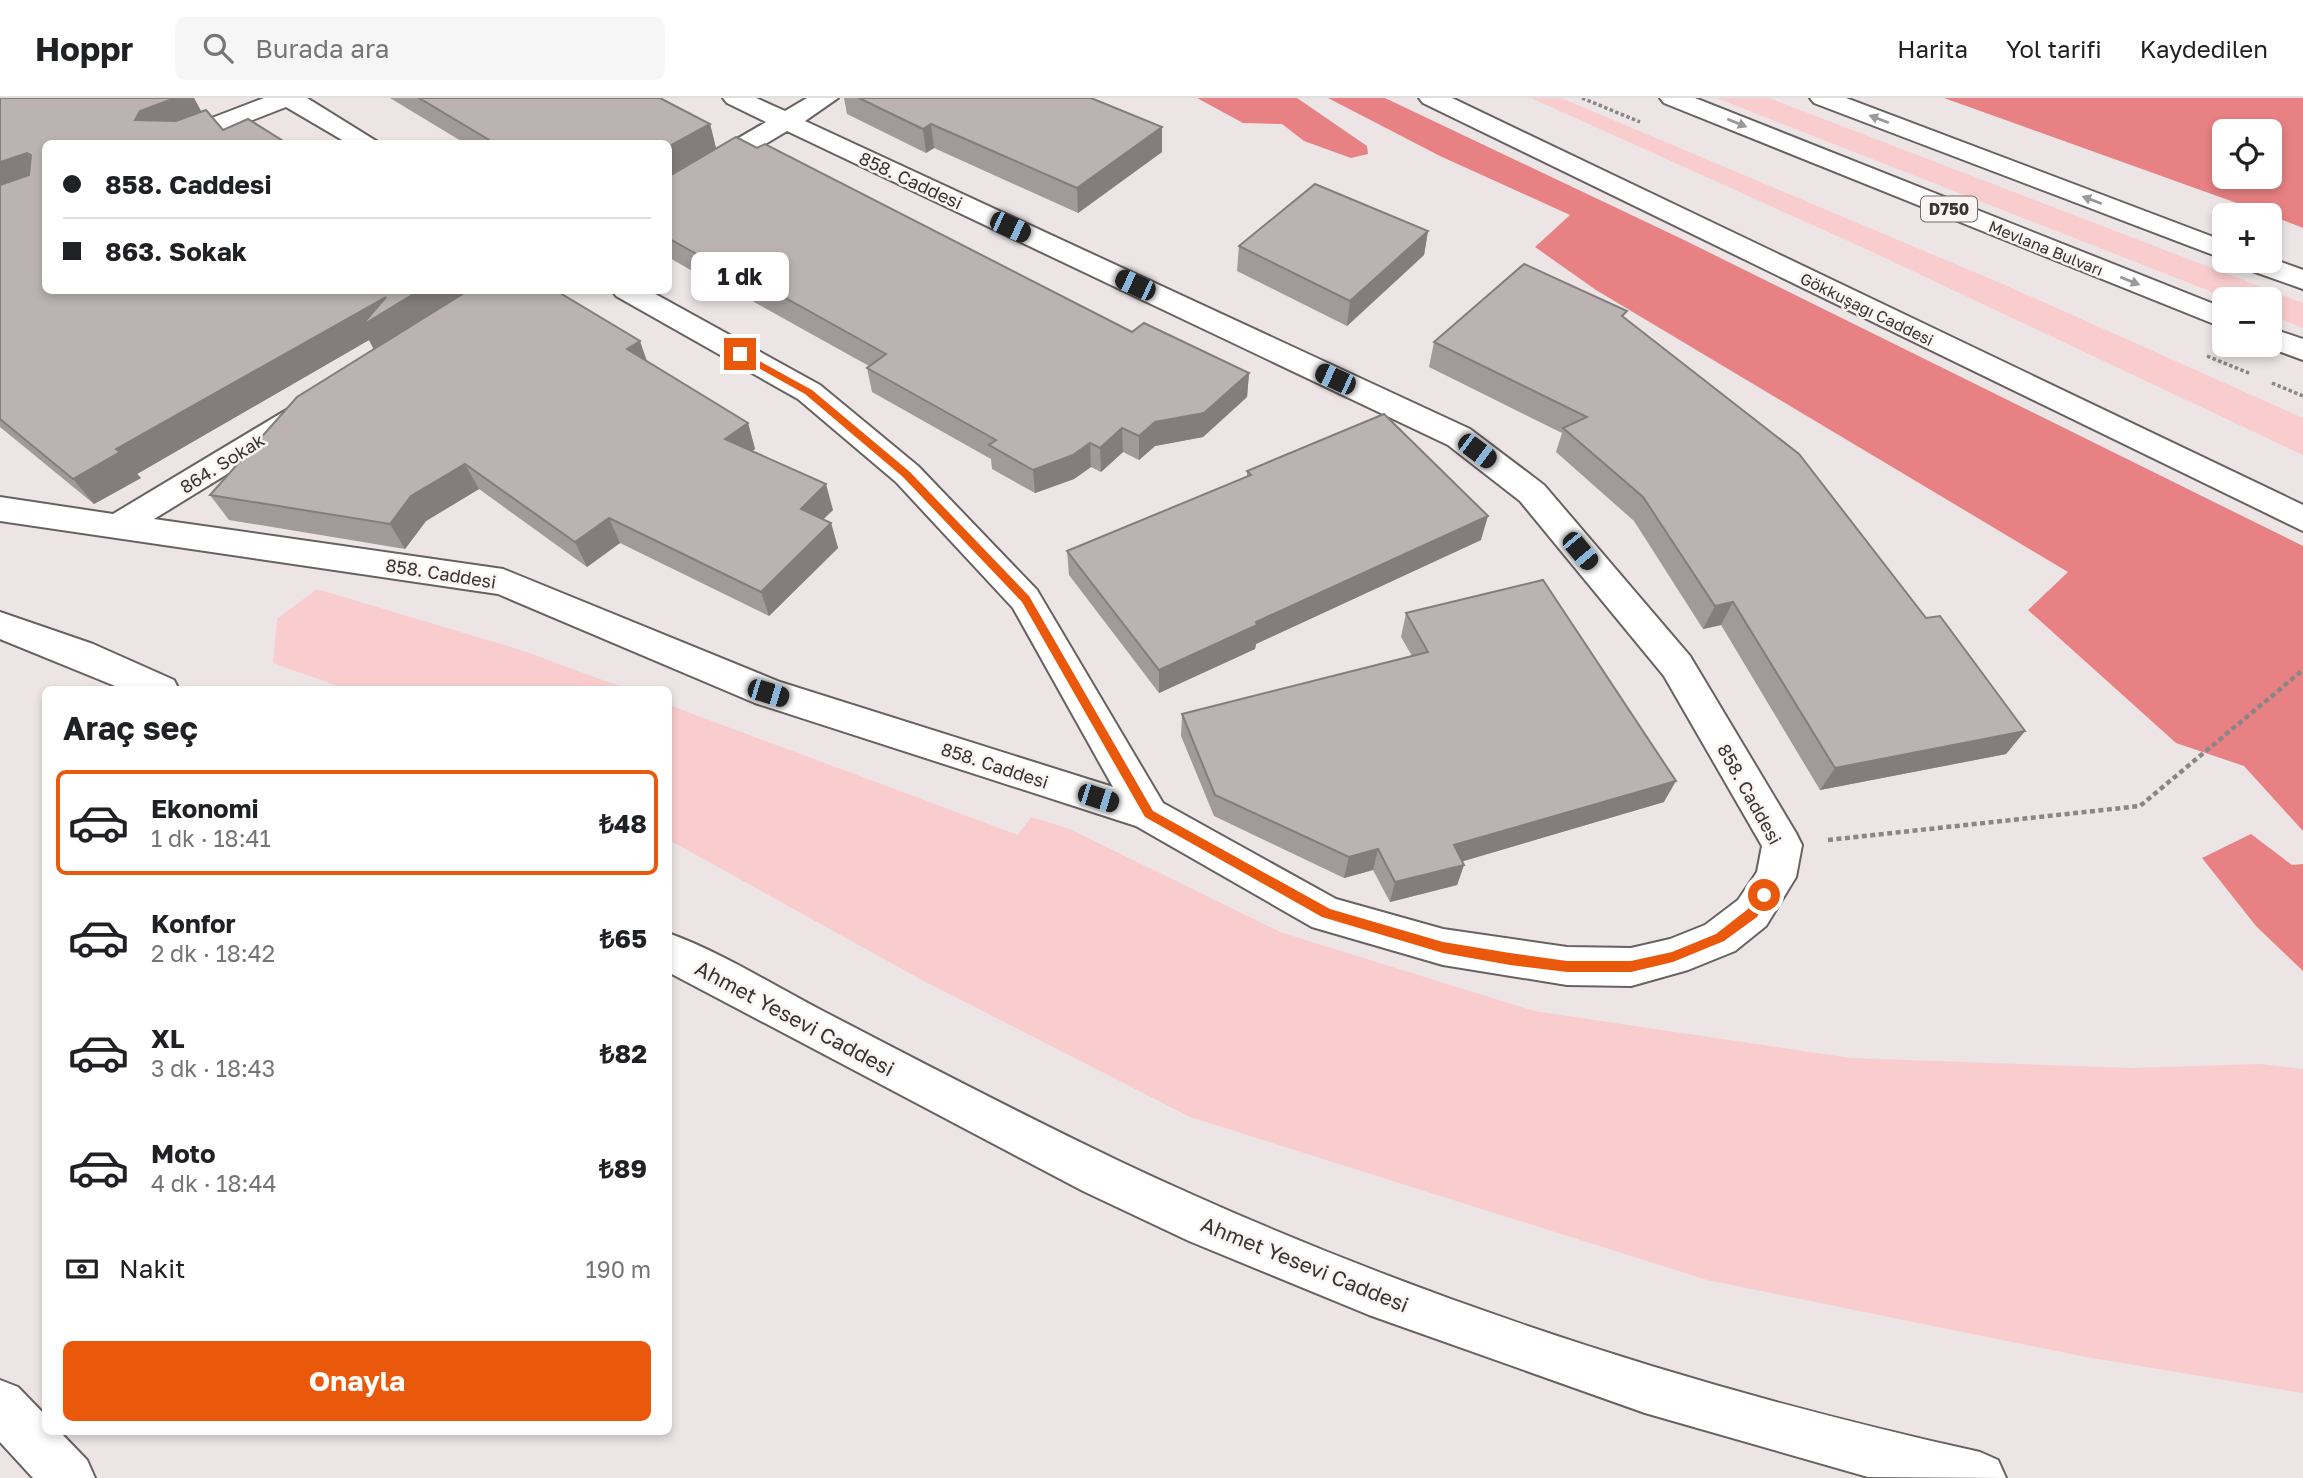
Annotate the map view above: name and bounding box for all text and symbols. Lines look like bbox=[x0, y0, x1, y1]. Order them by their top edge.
search box bbox=[175, 17, 665, 80]
text: Hoppr bbox=[35, 29, 133, 68]
icon: search bbox=[199, 29, 237, 67]
text: Burada ara bbox=[255, 33, 390, 64]
text: Harita bbox=[1897, 34, 1968, 63]
text: Yol tarifi bbox=[2006, 34, 2102, 63]
text: Kaydedilen bbox=[2140, 34, 2268, 63]
one-way arrow bbox=[1869, 114, 1890, 125]
one-way arrow bbox=[1726, 118, 1747, 129]
map controls bbox=[2212, 119, 2282, 357]
button: locate bbox=[2212, 119, 2282, 189]
street label: 858. Caddesi bbox=[856, 146, 966, 214]
text: 858. Caddesi bbox=[105, 169, 272, 200]
one-way arrow bbox=[2081, 195, 2102, 206]
road number: D750 bbox=[1921, 197, 1977, 222]
button: + bbox=[2212, 203, 2282, 273]
car bbox=[987, 209, 1034, 245]
street label: Mevlana Bulvarı bbox=[1986, 216, 2106, 280]
text: 863. Sokak bbox=[105, 236, 247, 267]
callout: 1 dk bbox=[691, 252, 789, 302]
text: 1 dk bbox=[717, 262, 763, 290]
car bbox=[1112, 267, 1159, 303]
street label: Gökkuşağı Caddesi bbox=[1797, 268, 1937, 350]
one-way arrow bbox=[2119, 276, 2140, 287]
button: − bbox=[2212, 287, 2282, 357]
route end bbox=[724, 338, 756, 370]
car bbox=[1312, 361, 1359, 397]
street label: 864. Sokak bbox=[176, 428, 268, 498]
car bbox=[1454, 430, 1501, 472]
car bbox=[1559, 528, 1602, 574]
street label: 858. Caddesi bbox=[384, 553, 498, 593]
car bbox=[745, 677, 792, 709]
text: Araç seç bbox=[63, 709, 198, 747]
street label: 858. Caddesi bbox=[939, 737, 1051, 793]
street label: 858. Caddesi bbox=[1713, 740, 1787, 848]
car bbox=[1075, 782, 1122, 814]
icon: car bbox=[67, 791, 130, 854]
text: Ekonomi bbox=[151, 793, 259, 824]
text: ₺48 bbox=[599, 808, 647, 839]
text: 1 dk · 18:41 bbox=[151, 824, 271, 852]
route start bbox=[1748, 879, 1780, 911]
icon: car bbox=[67, 906, 130, 969]
text: Konfor bbox=[151, 908, 236, 939]
text: ₺65 bbox=[600, 923, 647, 954]
text: 2 dk · 18:42 bbox=[151, 939, 275, 967]
street label: Ahmet Yesevi Caddesi bbox=[691, 954, 899, 1082]
icon: car bbox=[67, 1021, 130, 1084]
text: XL bbox=[151, 1023, 185, 1054]
text: ₺82 bbox=[600, 1038, 647, 1069]
text: 3 dk · 18:43 bbox=[151, 1054, 275, 1082]
icon: car bbox=[67, 1136, 130, 1199]
text: Moto bbox=[151, 1138, 216, 1169]
text: ₺89 bbox=[599, 1153, 647, 1184]
text: 4 dk · 18:44 bbox=[151, 1169, 276, 1197]
street label: Ahmet Yesevi Caddesi bbox=[1197, 1210, 1413, 1318]
icon: cash bbox=[63, 1250, 101, 1288]
text: Nakit bbox=[119, 1253, 186, 1284]
text: 190 m bbox=[586, 1255, 651, 1283]
button: Onayla bbox=[63, 1341, 651, 1421]

